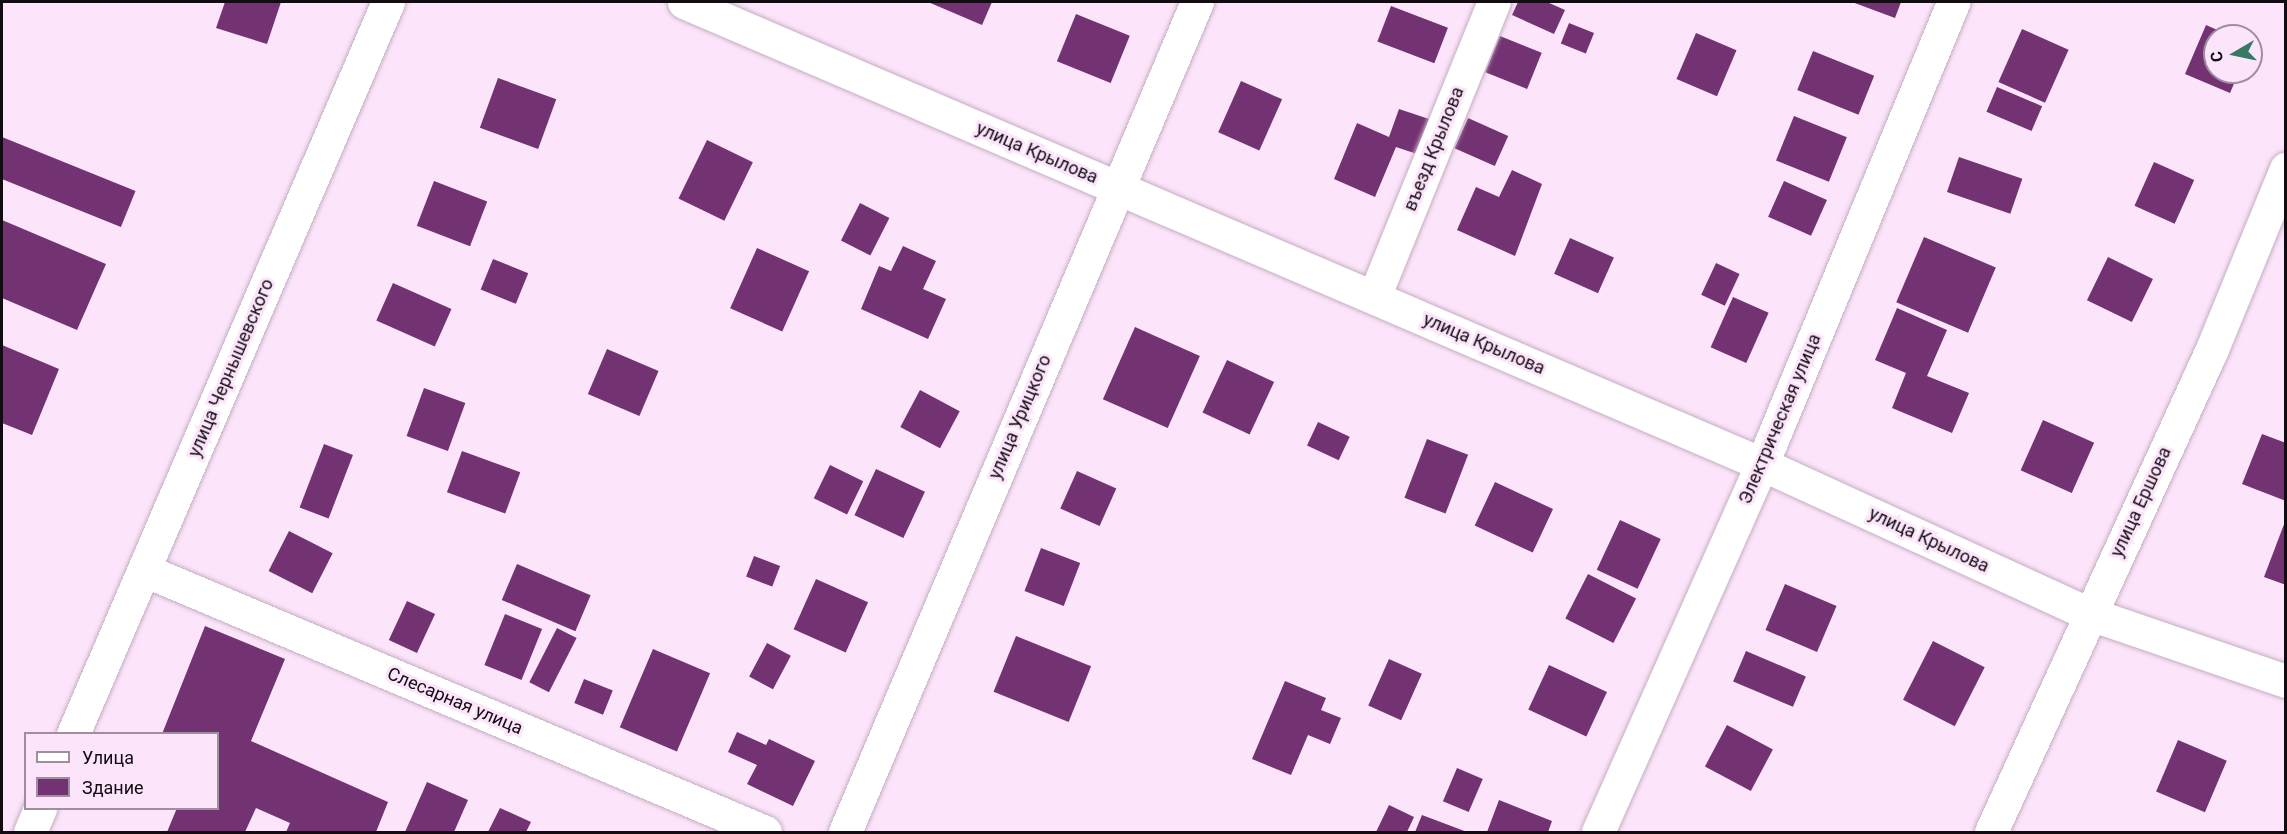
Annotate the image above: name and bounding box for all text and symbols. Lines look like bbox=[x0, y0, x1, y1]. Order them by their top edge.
north arrow bbox=[2203, 24, 2263, 84]
text: С bbox=[2207, 50, 2227, 63]
street label: въезд Крылова bbox=[1399, 84, 1469, 214]
street label: улица Крылова bbox=[973, 118, 1101, 188]
street label: улица Чернышевского bbox=[184, 276, 278, 460]
street label: улица Крылова bbox=[1420, 309, 1548, 379]
street label: Электрическая улица bbox=[1734, 331, 1826, 507]
street label: улица Урицкого bbox=[984, 352, 1056, 482]
street label: улица Ершова bbox=[2106, 443, 2176, 561]
street label: улица Крылова bbox=[1865, 503, 1993, 577]
street label: Слесарная улица bbox=[384, 663, 526, 739]
legend bbox=[24, 732, 219, 810]
text: Улица bbox=[82, 747, 134, 768]
text: Здание bbox=[82, 777, 144, 798]

